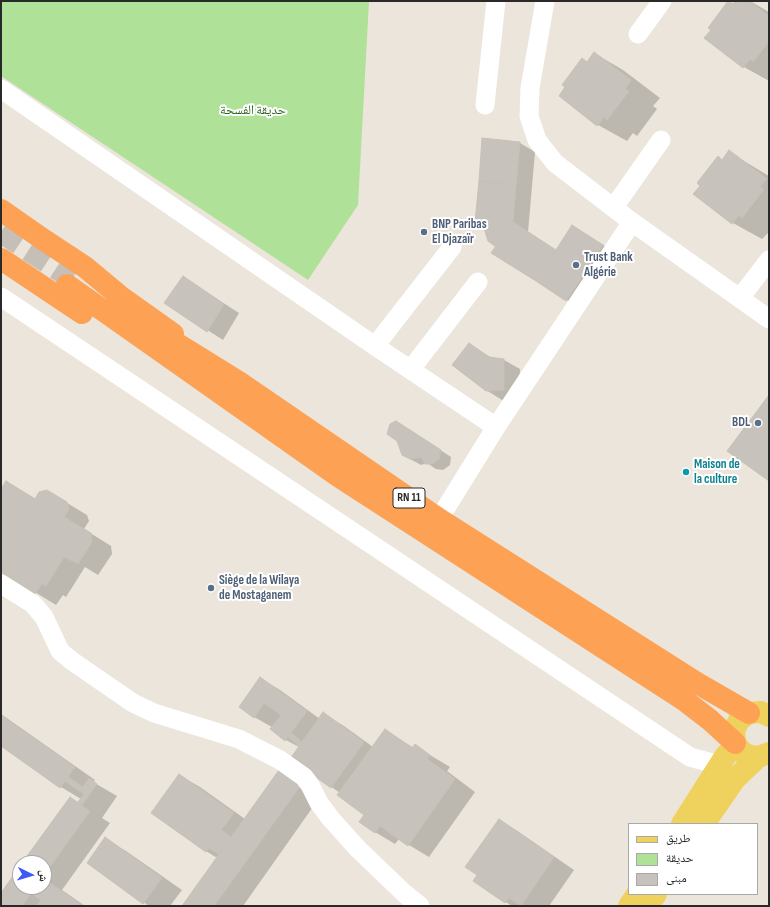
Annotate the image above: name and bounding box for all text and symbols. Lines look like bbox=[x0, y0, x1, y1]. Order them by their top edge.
park label: حديقة الفسحة bbox=[220, 103, 286, 119]
place label: BNP Paribas El Djazaïr bbox=[432, 217, 487, 248]
marker: BNP Paribas El Djazaïr bbox=[419, 227, 429, 237]
place label: Trust Bank Algérie bbox=[584, 250, 633, 281]
marker: Trust Bank Algérie bbox=[571, 260, 581, 270]
place label: BDL bbox=[732, 415, 750, 431]
marker: BDL bbox=[753, 418, 763, 428]
place label: Maison de la culture bbox=[694, 457, 740, 488]
marker: Maison de la culture bbox=[681, 467, 691, 477]
road number: RN 11 bbox=[393, 488, 425, 508]
place label: Siège de la Wilaya de Mostaganem bbox=[219, 573, 299, 604]
marker: Siège de la Wilaya de Mostaganem bbox=[206, 583, 216, 593]
legend bbox=[628, 823, 758, 895]
text: طريق bbox=[666, 831, 691, 846]
text: حديقة bbox=[666, 851, 694, 866]
north arrow bbox=[12, 855, 52, 895]
text: ش bbox=[36, 870, 50, 882]
text: مبنى bbox=[666, 871, 687, 886]

